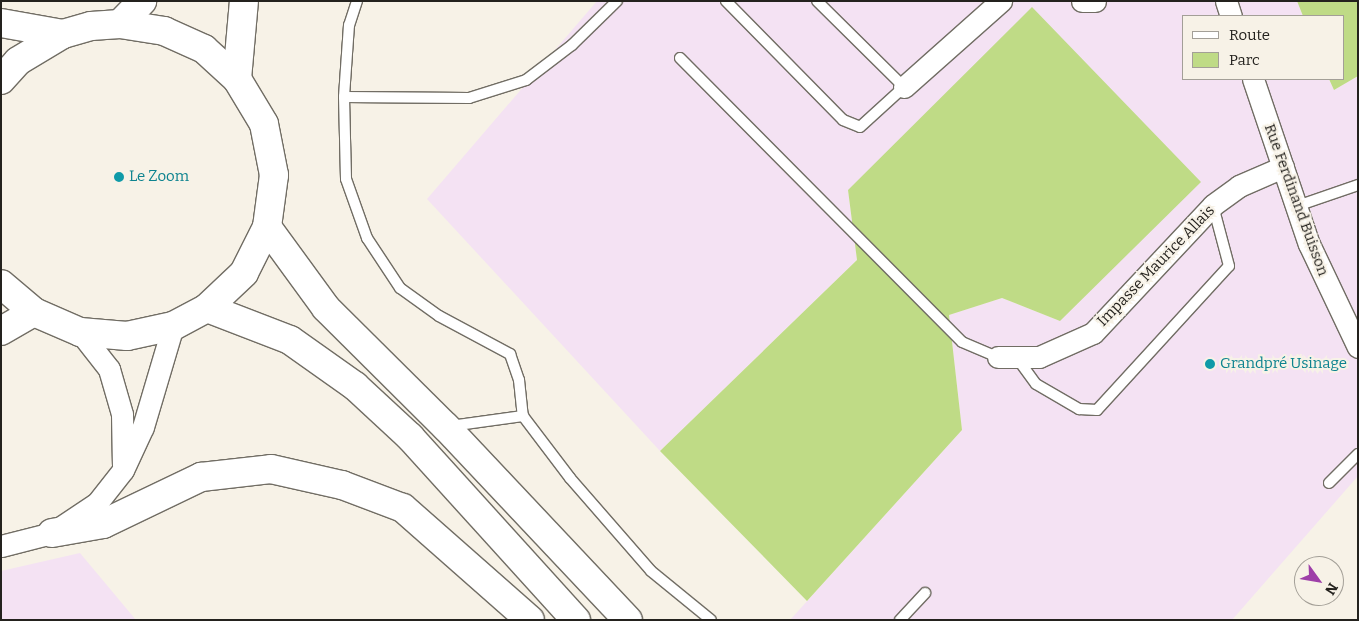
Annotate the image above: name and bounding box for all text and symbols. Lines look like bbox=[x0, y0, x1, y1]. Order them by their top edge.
legend bbox=[1182, 15, 1344, 80]
text: Route bbox=[1229, 26, 1270, 44]
text: Parc bbox=[1229, 51, 1260, 69]
street label: Rue Ferdinand Buisson bbox=[1260, 122, 1332, 278]
place label: Le Zoom bbox=[129, 168, 189, 186]
marker: Le Zoom bbox=[113, 171, 125, 183]
street label: Impasse Maurice Allais bbox=[1094, 202, 1218, 330]
place label: Grandpré Usinage bbox=[1220, 355, 1347, 373]
marker: Grandpré Usinage bbox=[1204, 358, 1216, 370]
north arrow bbox=[1294, 556, 1344, 606]
text: N bbox=[1321, 580, 1341, 598]

